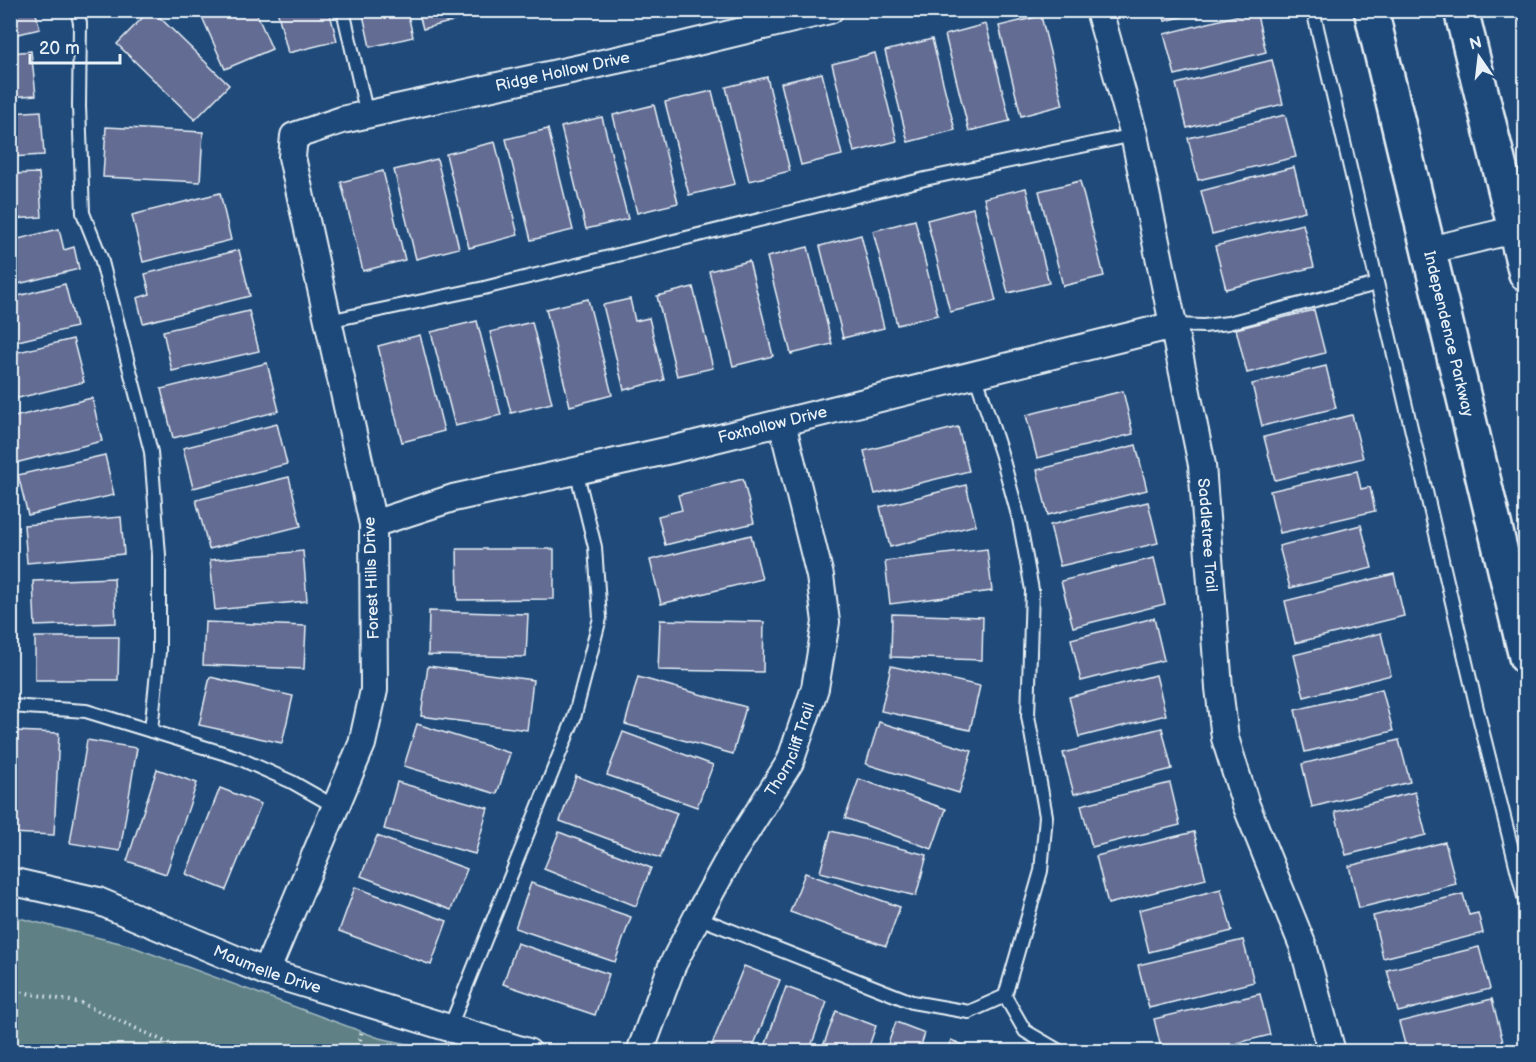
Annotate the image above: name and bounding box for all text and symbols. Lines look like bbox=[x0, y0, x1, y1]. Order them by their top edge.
scale bar bbox=[30, 27, 120, 65]
north arrow bbox=[1449, 27, 1509, 87]
text: N bbox=[1468, 33, 1484, 55]
text: 20 m bbox=[39, 38, 80, 59]
street label: Ridge Hollow Drive bbox=[494, 48, 632, 96]
street label: Independence Parkway bbox=[1420, 249, 1478, 419]
street label: Foxhollow Drive bbox=[716, 402, 830, 447]
street label: Saddletree Trail bbox=[1194, 478, 1221, 593]
street label: Forest Hills Drive bbox=[360, 516, 384, 640]
street label: Thorncliff Trail bbox=[761, 700, 819, 800]
street label: Maumelle Drive bbox=[211, 941, 324, 998]

